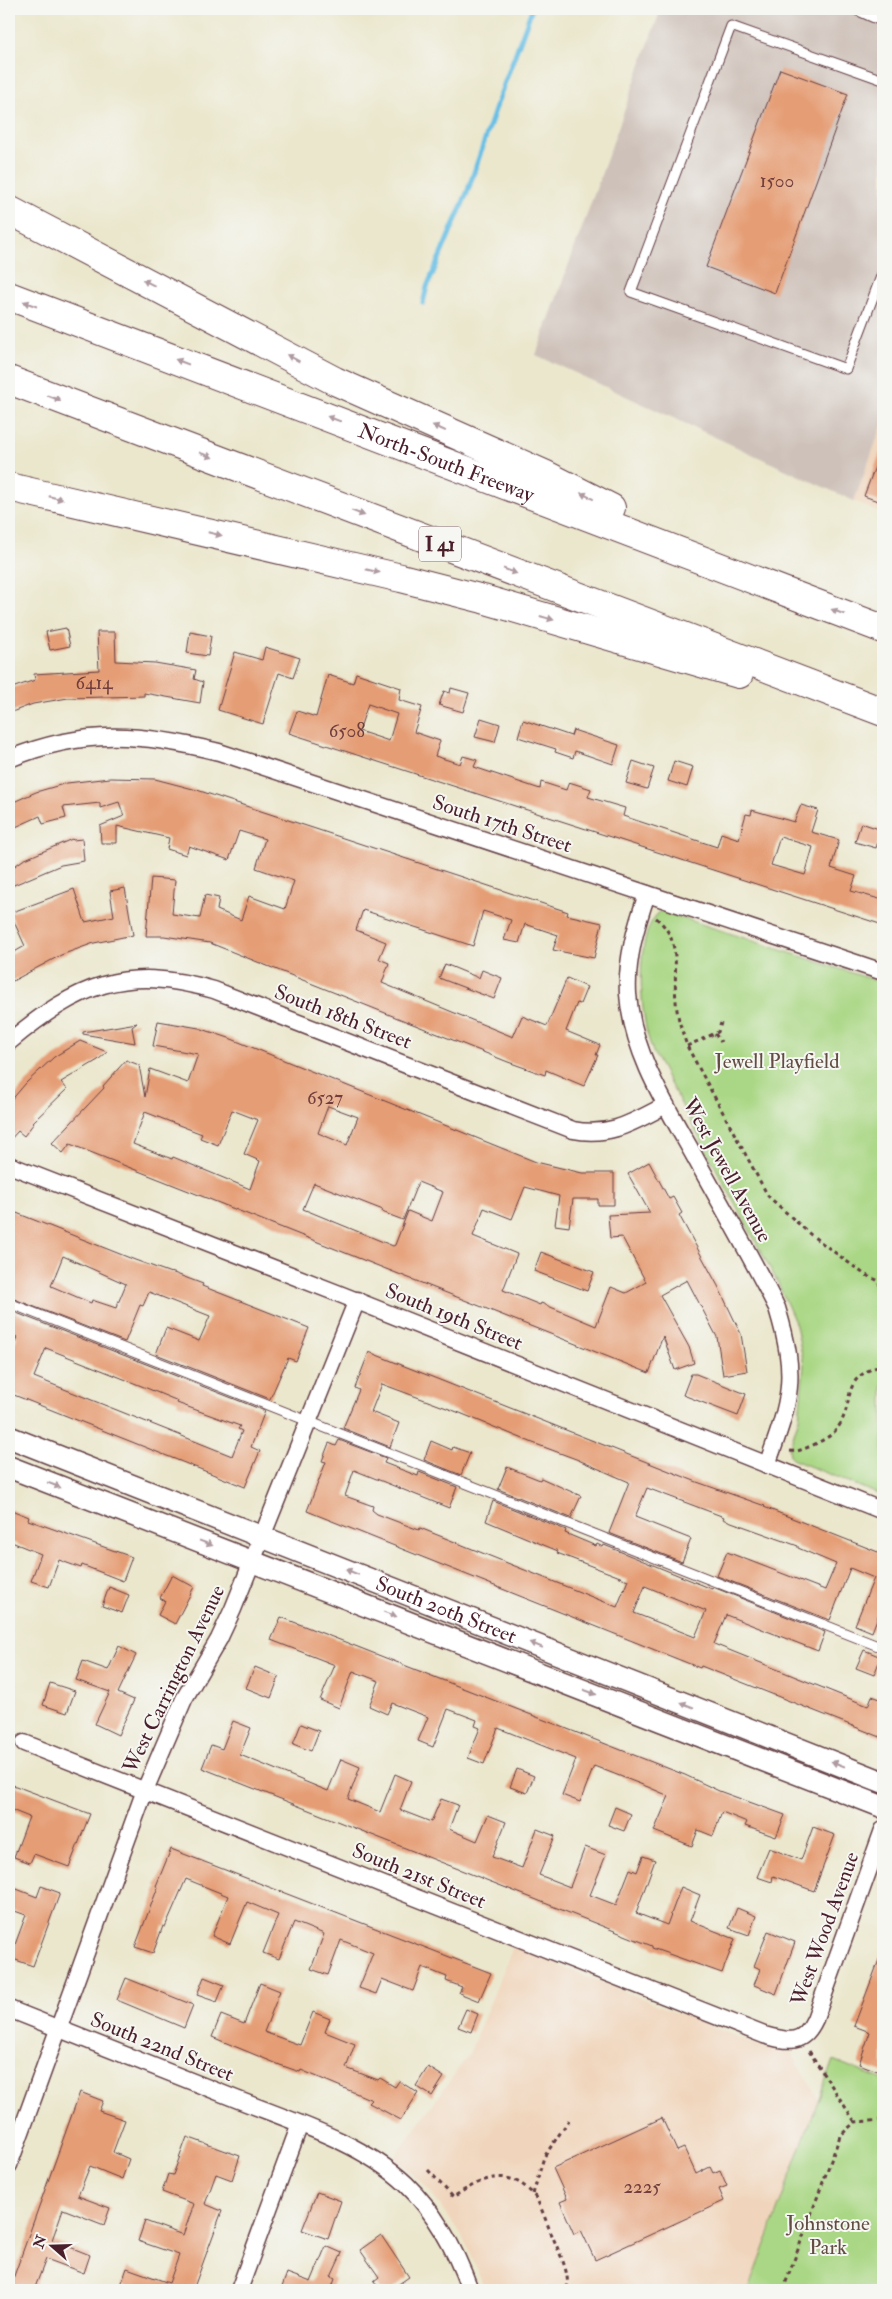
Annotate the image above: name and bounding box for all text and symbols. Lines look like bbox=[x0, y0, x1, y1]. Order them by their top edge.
house number: 1500 bbox=[760, 169, 794, 193]
one-way arrow bbox=[141, 279, 156, 287]
one-way arrow bbox=[23, 300, 38, 307]
one-way arrow bbox=[285, 354, 300, 362]
one-way arrow bbox=[175, 358, 190, 365]
one-way arrow bbox=[47, 395, 62, 402]
one-way arrow bbox=[326, 415, 341, 423]
street label: North-South Freeway bbox=[354, 417, 539, 509]
one-way arrow bbox=[432, 423, 446, 431]
one-way arrow bbox=[199, 451, 214, 459]
one-way arrow bbox=[580, 491, 594, 499]
one-way arrow bbox=[49, 494, 64, 502]
one-way arrow bbox=[351, 509, 366, 517]
road number: I 41 bbox=[419, 526, 461, 562]
one-way arrow bbox=[207, 530, 222, 538]
one-way arrow bbox=[365, 567, 380, 575]
one-way arrow bbox=[503, 567, 518, 575]
one-way arrow bbox=[831, 607, 845, 615]
one-way arrow bbox=[539, 615, 554, 623]
house number: 6414 bbox=[76, 671, 113, 695]
house number: 6508 bbox=[329, 719, 365, 743]
street label: South 17th Street bbox=[429, 789, 575, 859]
street label: South 18th Street bbox=[270, 978, 416, 1056]
park label: Jewell Playfield bbox=[714, 1048, 840, 1075]
house number: 6527 bbox=[307, 1086, 343, 1110]
street label: West Jewell Avenue bbox=[676, 1092, 778, 1247]
street label: South 19th Street bbox=[381, 1277, 527, 1357]
one-way arrow bbox=[47, 1481, 61, 1489]
one-way arrow bbox=[199, 1539, 213, 1547]
one-way arrow bbox=[344, 1568, 359, 1576]
street label: South 20th Street bbox=[372, 1570, 521, 1650]
street label: West Carrington Avenue bbox=[116, 1580, 231, 1778]
one-way arrow bbox=[383, 1610, 398, 1618]
one-way arrow bbox=[528, 1641, 543, 1648]
one-way arrow bbox=[583, 1689, 598, 1697]
one-way arrow bbox=[680, 1700, 694, 1708]
one-way arrow bbox=[830, 1760, 845, 1768]
street label: South 21st Street bbox=[348, 1837, 490, 1915]
street label: West Wood Avenue bbox=[784, 1848, 865, 2011]
street label: South 22nd Street bbox=[86, 2006, 238, 2088]
house number: 2225 bbox=[623, 2175, 661, 2199]
park label: Johnstone Park bbox=[785, 2210, 870, 2261]
north arrow bbox=[28, 2222, 78, 2272]
text: N bbox=[30, 2232, 51, 2251]

